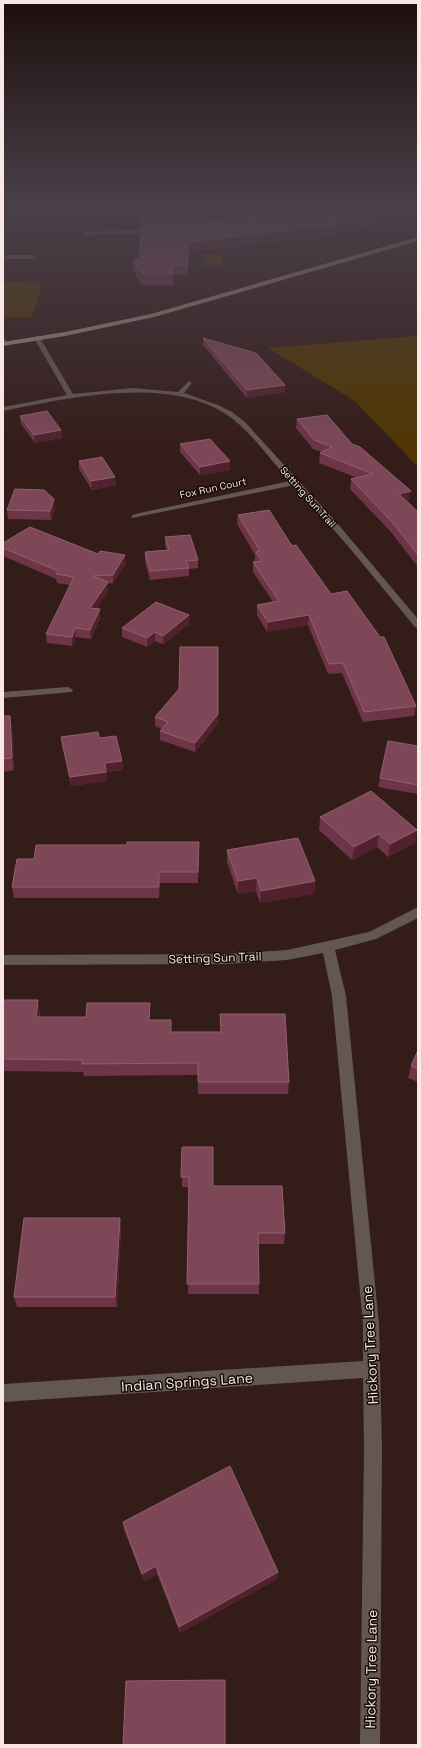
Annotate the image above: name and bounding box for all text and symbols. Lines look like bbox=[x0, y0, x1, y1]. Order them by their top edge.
street label: Setting Sun Trail bbox=[277, 464, 339, 530]
street label: Fox Run Court bbox=[178, 475, 248, 501]
street label: Setting Sun Trail bbox=[168, 948, 262, 968]
street label: Hickory Tree Lane bbox=[358, 1285, 382, 1405]
street label: Indian Springs Lane bbox=[120, 1368, 254, 1396]
street label: Hickory Tree Lane bbox=[361, 1609, 381, 1729]

